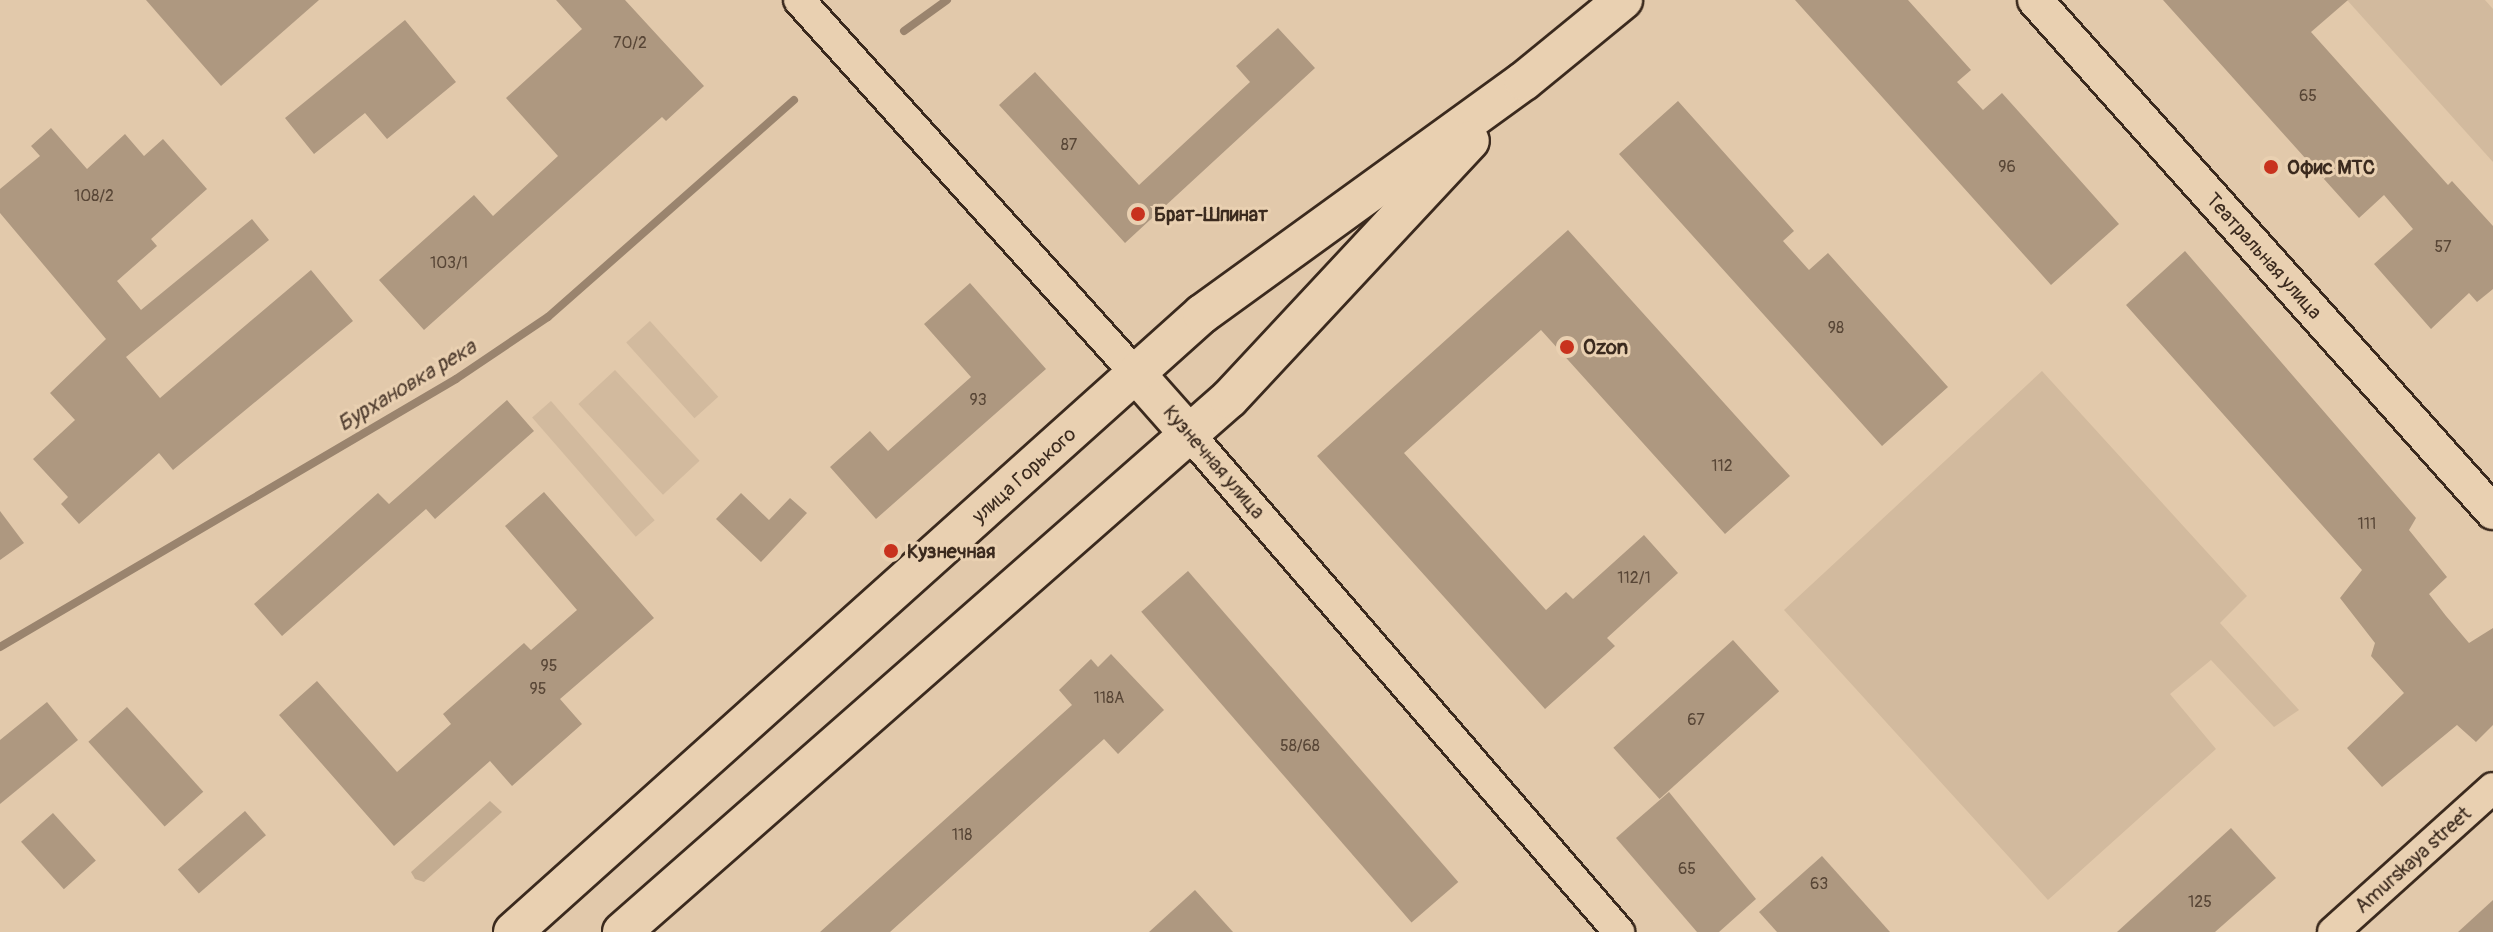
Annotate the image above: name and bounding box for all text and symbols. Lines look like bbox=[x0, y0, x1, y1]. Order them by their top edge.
house number: 70/2 bbox=[613, 33, 647, 53]
house number: 65 bbox=[2299, 86, 2317, 106]
house number: 87 bbox=[1061, 135, 1077, 155]
place label: Офис МТС bbox=[2287, 155, 2375, 179]
house number: 96 bbox=[1998, 157, 2016, 177]
marker: Офис МТС bbox=[2262, 158, 2280, 176]
house number: 108/2 bbox=[74, 186, 114, 206]
street label: Театральная улица bbox=[2201, 188, 2327, 324]
place label: Брат-Шпинат bbox=[1154, 202, 1268, 226]
marker: Брат-Шпинат bbox=[1129, 205, 1147, 223]
house number: 57 bbox=[2434, 237, 2452, 257]
house number: 103/1 bbox=[430, 253, 468, 273]
house number: 98 bbox=[1828, 318, 1844, 338]
water label: Бурхановка река bbox=[333, 334, 481, 438]
place label: Ozon bbox=[1583, 335, 1628, 359]
marker: Ozon bbox=[1558, 338, 1576, 356]
house number: 93 bbox=[969, 390, 987, 410]
street label: Кузнечная улица bbox=[1158, 400, 1270, 524]
street label: улица Горького bbox=[967, 422, 1081, 528]
house number: 112 bbox=[1711, 456, 1733, 476]
house number: 111 bbox=[2358, 514, 2376, 534]
place label: Кузнечная bbox=[907, 539, 995, 563]
marker: Кузнечная bbox=[882, 542, 900, 560]
house number: 112/1 bbox=[1617, 568, 1651, 588]
house number: 95 bbox=[541, 656, 557, 676]
house number: 95 bbox=[530, 679, 546, 699]
house number: 118А bbox=[1094, 688, 1124, 708]
house number: 67 bbox=[1687, 710, 1705, 730]
house number: 58/68 bbox=[1280, 736, 1320, 756]
street label: Amurskaya street bbox=[2350, 802, 2476, 918]
house number: 118 bbox=[952, 825, 972, 845]
house number: 65 bbox=[1678, 859, 1696, 879]
house number: 63 bbox=[1810, 874, 1828, 894]
house number: 125 bbox=[2188, 892, 2212, 912]

